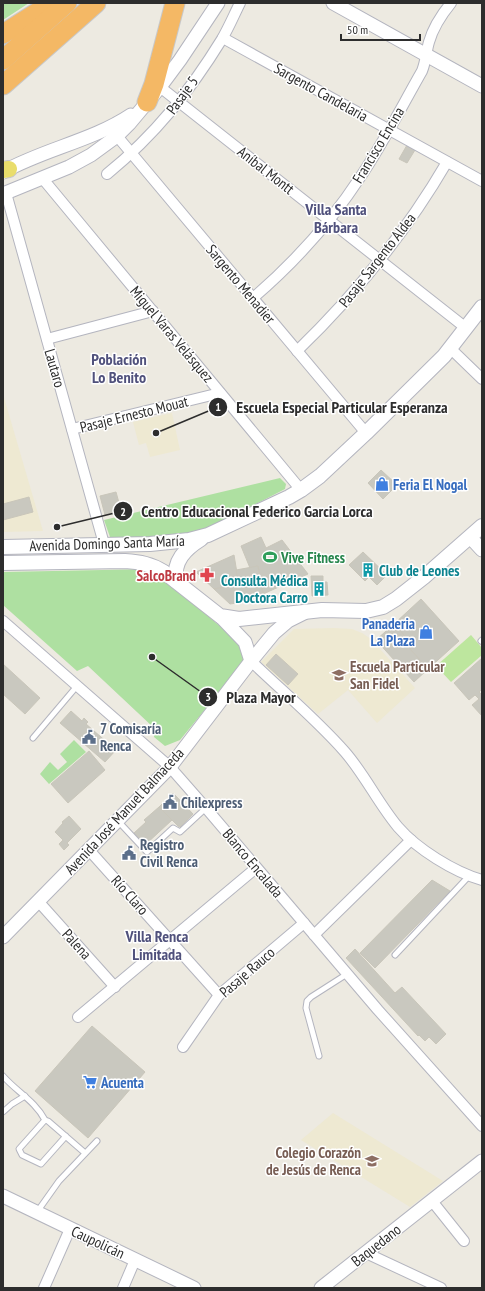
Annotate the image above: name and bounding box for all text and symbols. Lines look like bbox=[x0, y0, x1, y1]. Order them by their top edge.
scale bar bbox=[341, 16, 420, 42]
text: 50 m bbox=[347, 22, 368, 37]
street label: Sargento Candelaria bbox=[271, 58, 371, 126]
street label: Pasaje 5 bbox=[162, 72, 202, 118]
street label: Francisco Encina bbox=[348, 103, 408, 187]
street label: Aníbal Montt bbox=[234, 142, 298, 198]
district label: Villa Santa Bárbara bbox=[304, 199, 367, 237]
street label: Pasaje Sargento Aldea bbox=[334, 209, 420, 311]
street label: Sargento Menadier bbox=[202, 240, 280, 328]
street label: Miguel Varas Velásquez bbox=[126, 282, 218, 386]
street label: Lautaro bbox=[40, 347, 70, 389]
district label: Población Lo Benito bbox=[91, 349, 147, 387]
street label: Pasaje Ernesto Mouat bbox=[78, 391, 190, 437]
callout: Escuela Especial Particular Esperanza bbox=[208, 393, 456, 421]
text: Escuela Especial Particular Esperanza bbox=[236, 397, 448, 417]
text: 1 bbox=[215, 399, 221, 414]
place label: Feria El Nogal bbox=[393, 475, 468, 494]
shop icon: Feria El Nogal bbox=[374, 476, 390, 492]
callout: Centro Educacional Federico Garcia Lorca bbox=[113, 497, 381, 525]
text: Centro Educacional Federico Garcia Lorca bbox=[141, 501, 373, 521]
text: 2 bbox=[120, 504, 126, 519]
street label: Avenida Domingo Santa María bbox=[29, 531, 185, 555]
place label: Vive Fitness bbox=[280, 548, 345, 567]
sports icon: Vive Fitness bbox=[262, 549, 278, 565]
place label: Club de Leones bbox=[379, 561, 460, 580]
building icon: Club de Leones bbox=[360, 562, 376, 578]
place label: SalcoBrand bbox=[136, 566, 196, 585]
pharmacy icon: SalcoBrand bbox=[199, 567, 215, 583]
place label: Consulta Médica Doctora Carro bbox=[221, 571, 308, 607]
building icon: Consulta Médica Doctora Carro bbox=[311, 581, 327, 597]
place label: Panaderia La Plaza bbox=[362, 614, 415, 650]
shop icon: Panaderia La Plaza bbox=[418, 624, 434, 640]
place label: Escuela Particular San Fidel bbox=[350, 657, 445, 693]
school or university icon: Escuela Particular San Fidel bbox=[331, 667, 347, 683]
callout: Plaza Mayor bbox=[198, 683, 303, 711]
text: Plaza Mayor bbox=[226, 687, 296, 707]
text: 3 bbox=[205, 689, 211, 704]
place label: 7 Comisaría Renca bbox=[100, 719, 161, 755]
public building icon: 7 Comisaría Renca bbox=[81, 729, 97, 745]
street label: Avenida José Manuel Balmaceda bbox=[60, 744, 188, 878]
place label: Chilexpress bbox=[181, 793, 242, 812]
public building icon: Chilexpress bbox=[162, 794, 178, 810]
street label: Blanco Encalada bbox=[219, 825, 287, 901]
place label: Registro Civil Renca bbox=[140, 835, 198, 871]
public building icon: Registro Civil Renca bbox=[121, 845, 137, 861]
street label: Río Claro bbox=[107, 871, 153, 919]
street label: Palena bbox=[58, 925, 96, 963]
district label: Villa Renca Limitada bbox=[125, 926, 189, 964]
street label: Pasaje Rauco bbox=[215, 943, 279, 1001]
place label: Acuenta bbox=[100, 1073, 144, 1092]
supermarket icon: Acuenta bbox=[82, 1074, 98, 1090]
place label: Colegio Corazón de Jesús de Renca bbox=[266, 1143, 361, 1179]
school or university icon: Colegio Corazón de Jesús de Renca bbox=[364, 1153, 380, 1169]
street label: Baquedano bbox=[347, 1220, 405, 1270]
street label: Caupolicán bbox=[68, 1221, 128, 1263]

